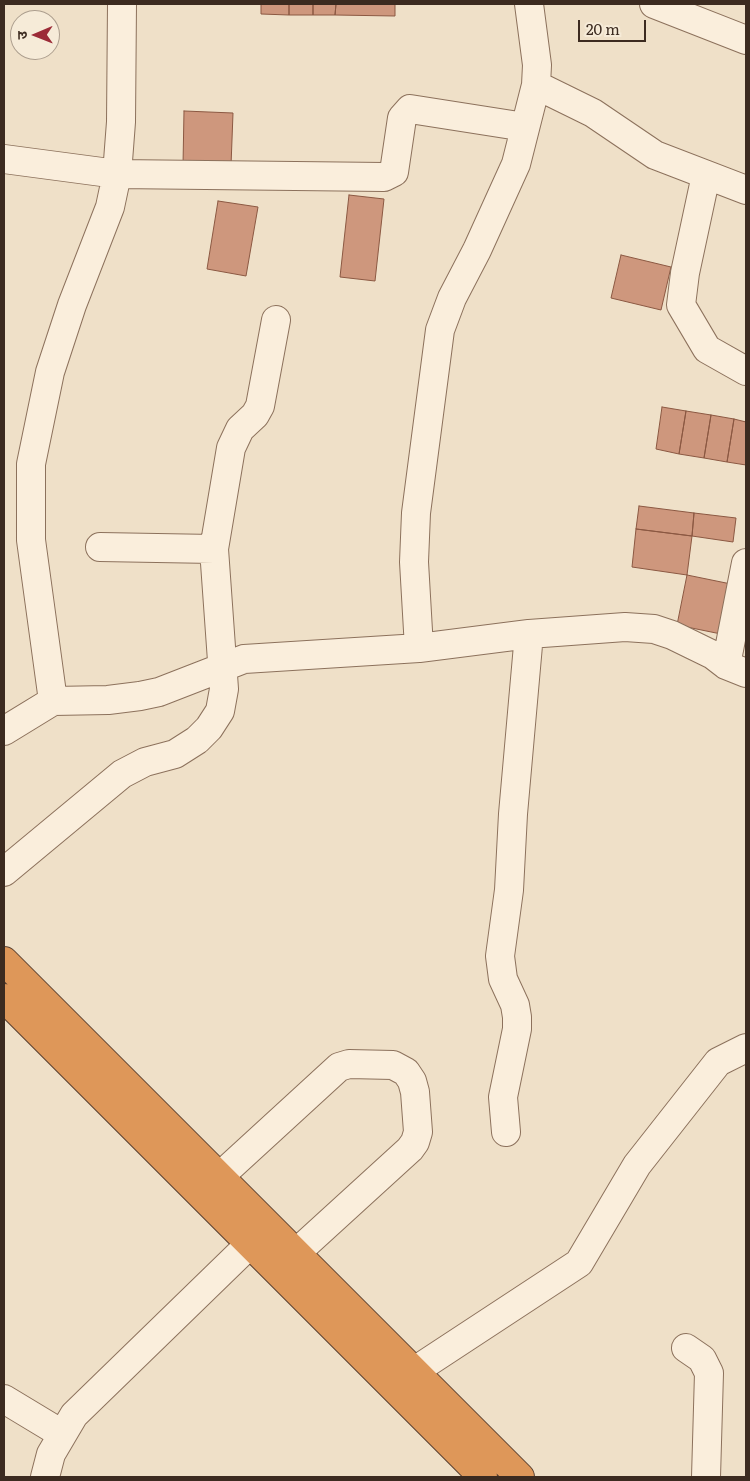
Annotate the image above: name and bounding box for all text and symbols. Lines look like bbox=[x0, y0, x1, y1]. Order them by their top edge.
north arrow bbox=[10, 10, 60, 60]
scale bar bbox=[580, 10, 648, 42]
text: 20 m bbox=[586, 17, 620, 40]
text: उ bbox=[11, 31, 31, 40]

